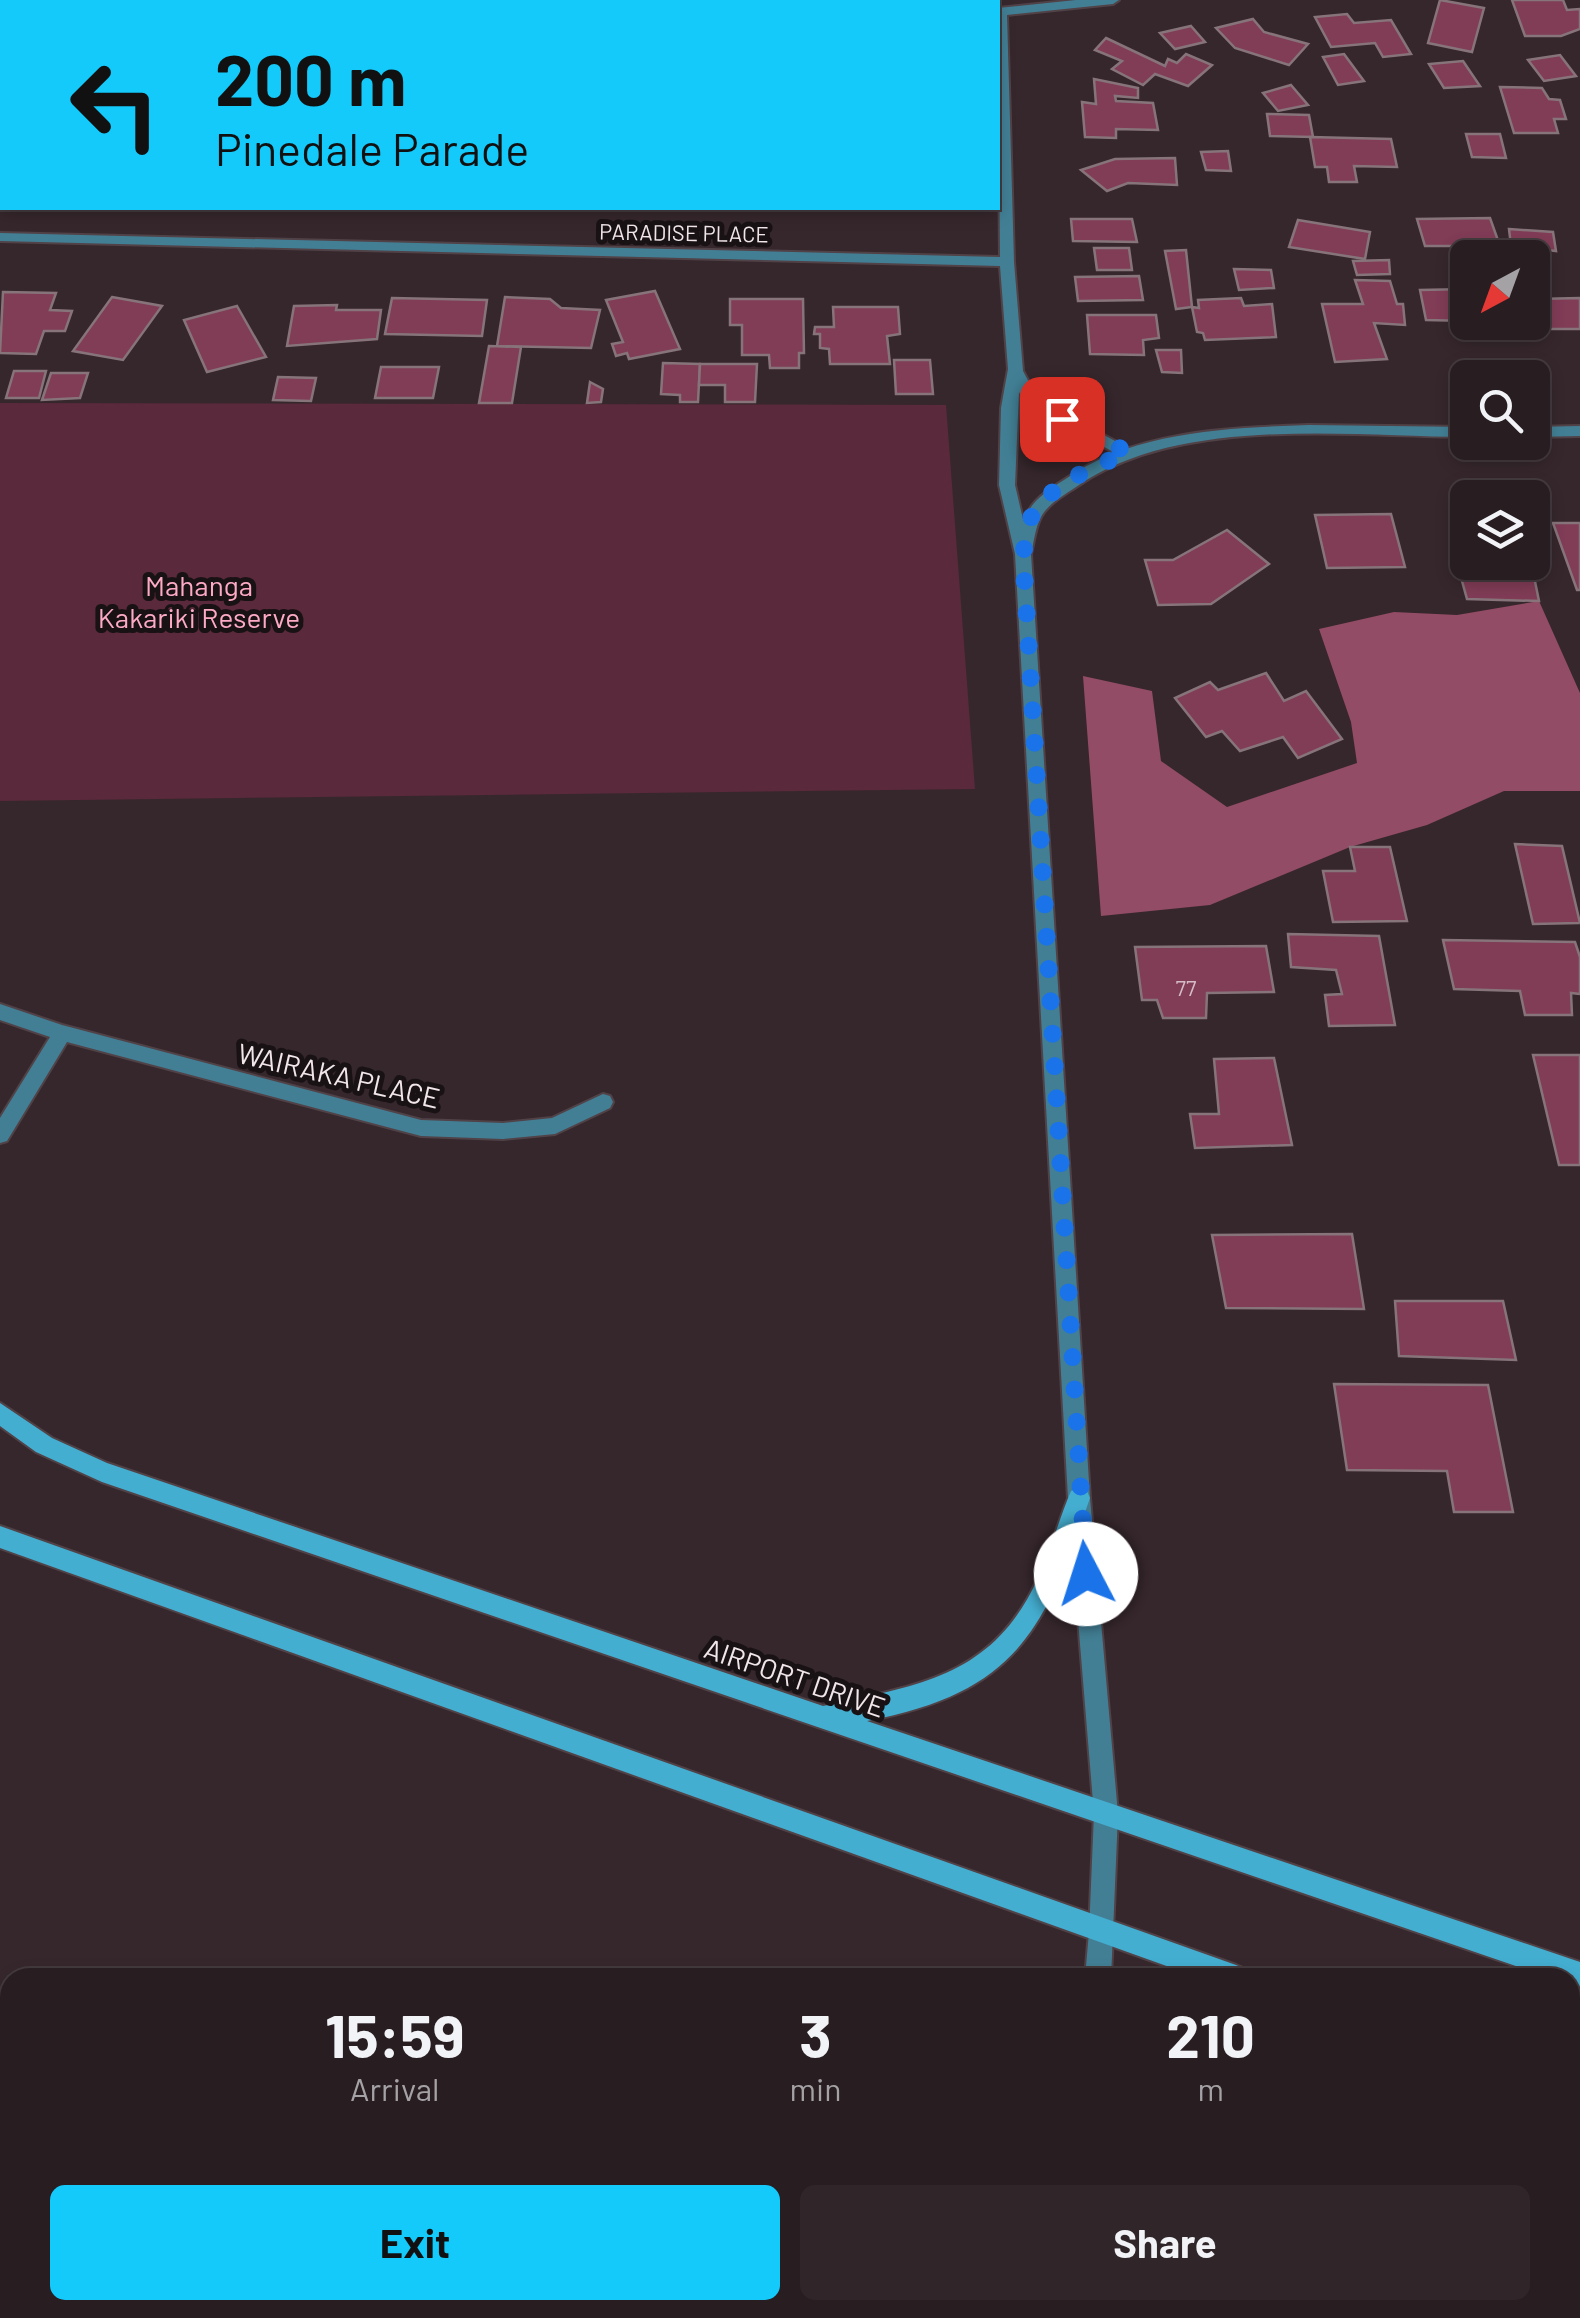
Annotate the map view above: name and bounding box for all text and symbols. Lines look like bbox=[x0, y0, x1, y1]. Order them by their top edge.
text: 200 m bbox=[215, 36, 406, 120]
icon: left bbox=[50, 40, 180, 170]
text: Pinedale Parade bbox=[215, 121, 529, 175]
street label: PARADISE PLACE bbox=[599, 218, 769, 246]
north arrow bbox=[1450, 240, 1550, 340]
map controls bbox=[1450, 240, 1550, 580]
button: search bbox=[1450, 360, 1550, 460]
pin bbox=[1020, 377, 1105, 462]
icon: arrive bbox=[1035, 392, 1090, 447]
button: layers bbox=[1450, 480, 1550, 580]
park label: Mahanga Kakariki Reserve bbox=[98, 568, 300, 634]
house number: 77 bbox=[1176, 974, 1196, 1000]
street label: WAIRAKA PLACE bbox=[235, 1035, 443, 1115]
position arrow bbox=[1034, 1522, 1138, 1626]
street label: AIRPORT DRIVE bbox=[700, 1630, 890, 1724]
text: 15:59 bbox=[325, 1998, 465, 2070]
text: 3 bbox=[799, 1998, 832, 2070]
text: 210 bbox=[1166, 1998, 1255, 2070]
text: Arrival bbox=[350, 2069, 439, 2107]
text: min bbox=[790, 2069, 841, 2107]
text: m bbox=[1197, 2069, 1224, 2107]
button: Exit bbox=[50, 2185, 780, 2300]
button: Share bbox=[800, 2185, 1530, 2300]

